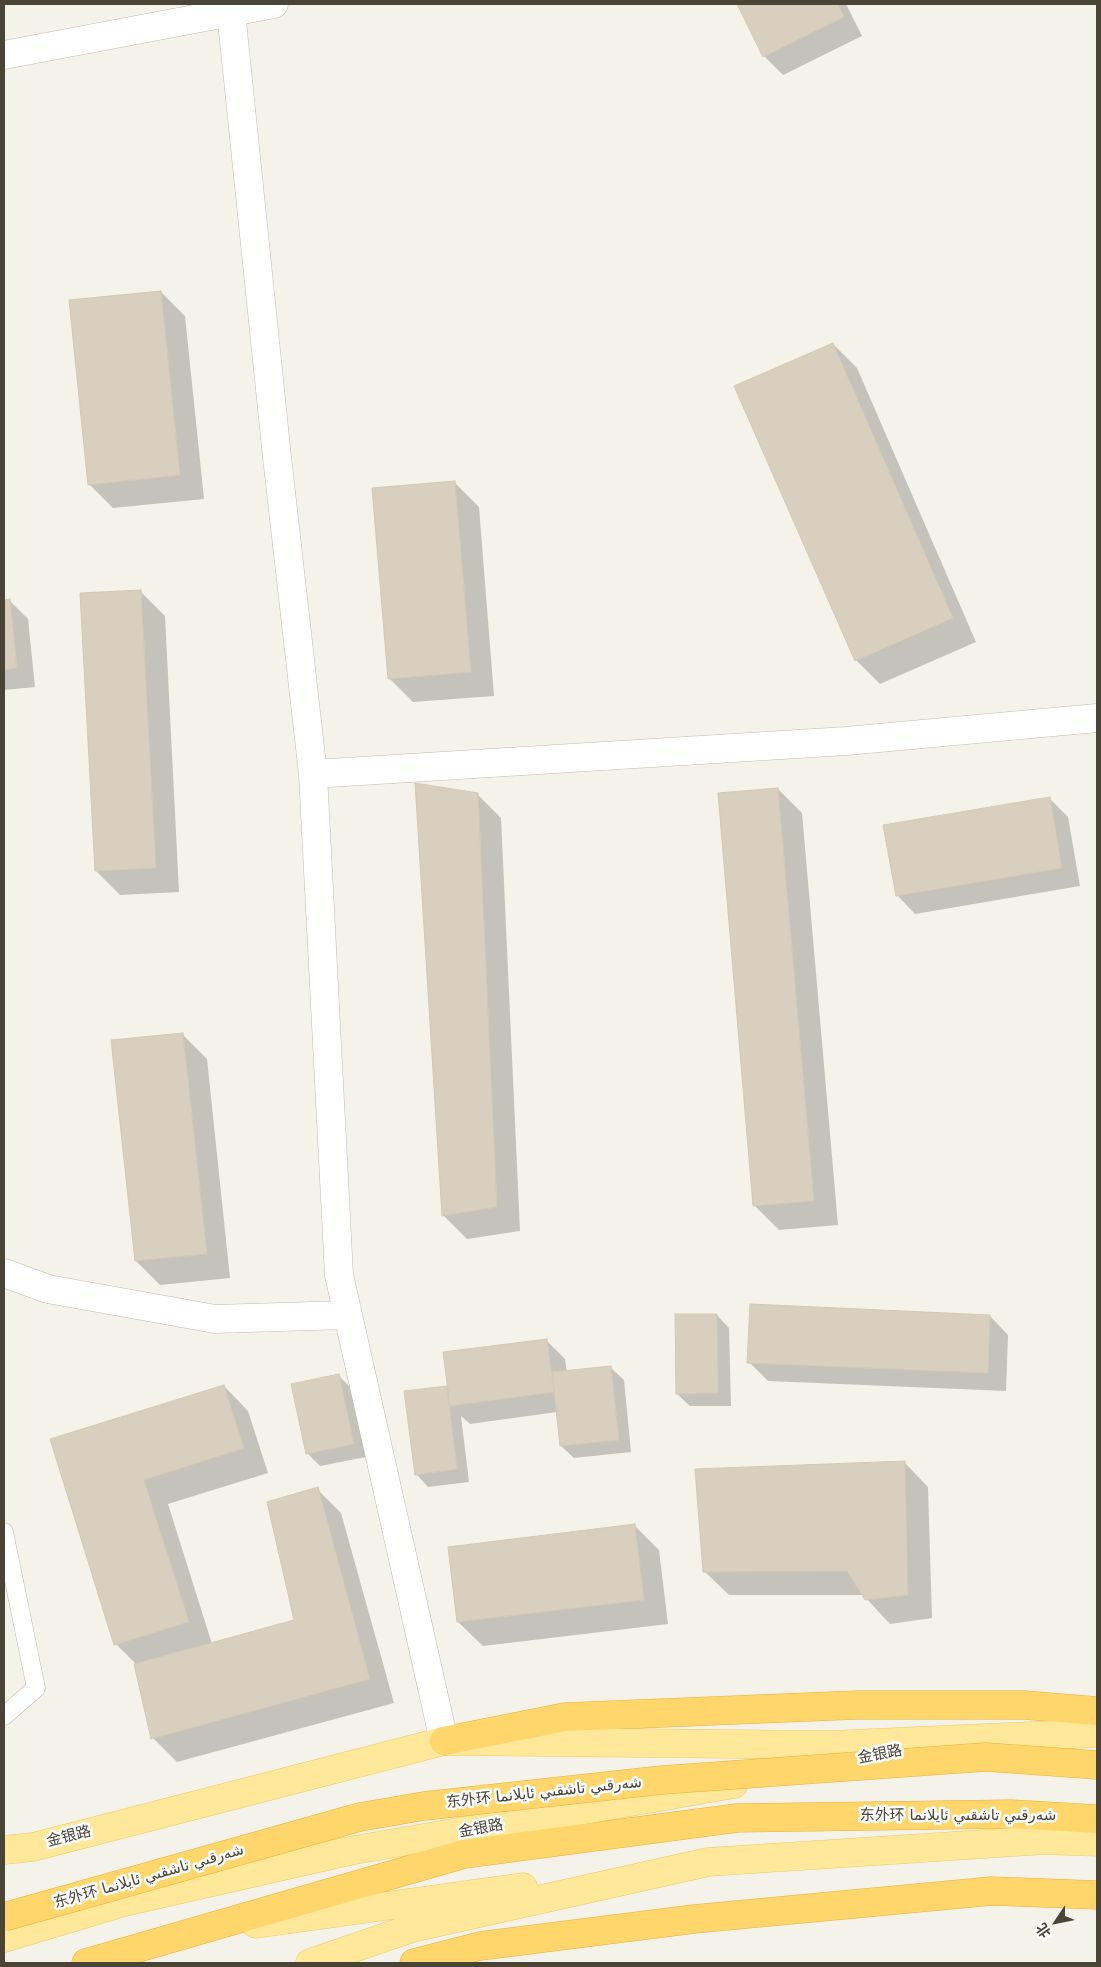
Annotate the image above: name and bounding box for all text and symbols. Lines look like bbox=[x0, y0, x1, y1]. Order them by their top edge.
street label: 金银路 bbox=[856, 1742, 904, 1768]
street label: 东外环 شەرقىي تاشقىي ئايلانما bbox=[445, 1774, 643, 1812]
street label: 东外环 شەرقىي تاشقىي ئايلانما bbox=[860, 1807, 1056, 1825]
street label: 金银路 bbox=[457, 1816, 505, 1842]
street label: 金银路 bbox=[45, 1823, 93, 1851]
street label: 东外环 شەرقىي تاشقىي ئايلانما bbox=[52, 1841, 246, 1913]
north arrow bbox=[1031, 1897, 1081, 1947]
text: 北 bbox=[1033, 1920, 1054, 1941]

